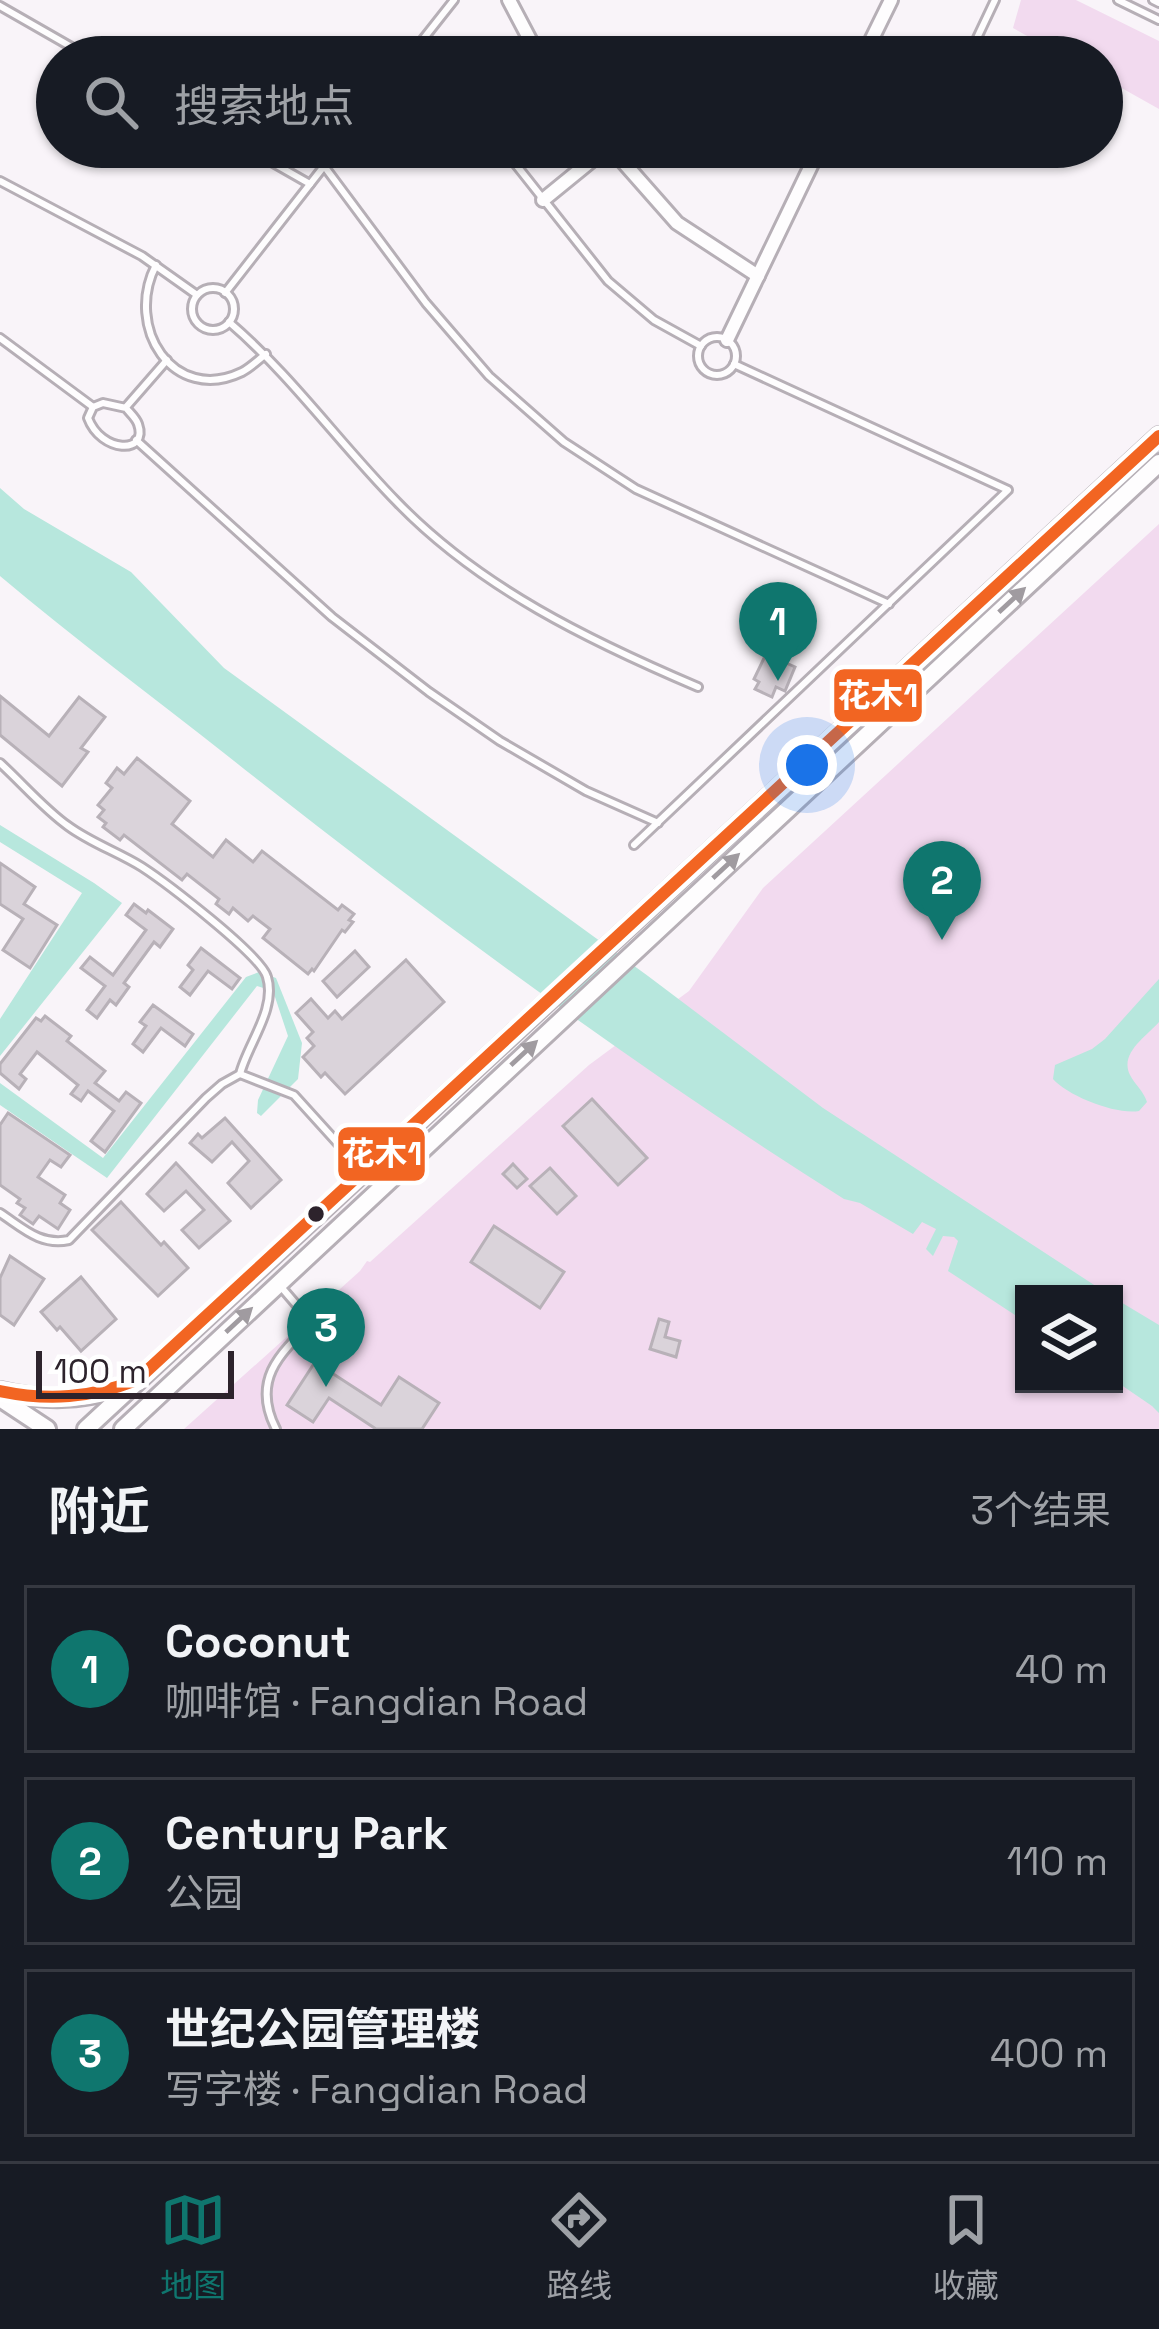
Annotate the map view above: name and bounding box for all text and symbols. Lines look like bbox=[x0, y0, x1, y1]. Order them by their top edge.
search box bbox=[36, 36, 1123, 168]
icon: search bbox=[78, 69, 144, 135]
text: 搜索地点 bbox=[174, 78, 354, 135]
pin: 1 bbox=[739, 582, 817, 681]
one-way arrow bbox=[997, 587, 1026, 614]
line badge: 花木1 bbox=[832, 667, 924, 724]
text: 花木1 bbox=[838, 675, 918, 717]
your location bbox=[777, 735, 837, 795]
pin: 2 bbox=[903, 841, 981, 940]
one-way arrow bbox=[711, 852, 740, 880]
one-way arrow bbox=[509, 1040, 538, 1068]
line badge: 花木1 bbox=[336, 1125, 427, 1183]
text: 花木1 bbox=[342, 1133, 422, 1175]
unlabelled marker bbox=[305, 1203, 327, 1225]
map controls bbox=[1015, 1285, 1123, 1393]
button: layers bbox=[1015, 1285, 1123, 1393]
pin: 3 bbox=[287, 1288, 365, 1387]
one-way arrow bbox=[224, 1307, 253, 1334]
scale bar bbox=[36, 1345, 234, 1398]
text: 100 m bbox=[54, 1351, 147, 1393]
text: 附近 bbox=[48, 1479, 150, 1544]
text: 3个结果 bbox=[970, 1486, 1111, 1535]
text: Coconut bbox=[165, 1613, 351, 1670]
text: 1 bbox=[81, 1645, 99, 1694]
text: 40 m bbox=[1015, 1645, 1108, 1694]
text: 咖啡馆 · Fangdian Road bbox=[165, 1677, 588, 1726]
text: Century Park bbox=[165, 1805, 448, 1862]
text: 2 bbox=[78, 1837, 102, 1886]
text: 110 m bbox=[1007, 1837, 1108, 1886]
text: 公园 bbox=[165, 1869, 243, 1918]
text: 世纪公园管理楼 bbox=[165, 2001, 480, 2058]
text: 3 bbox=[78, 2029, 102, 2078]
text: 400 m bbox=[990, 2029, 1108, 2078]
text: 写字楼 · Fangdian Road bbox=[165, 2065, 588, 2114]
tab: 地图 bbox=[160, 2187, 226, 2307]
tab: 路线 bbox=[546, 2187, 612, 2307]
tab: 收藏 bbox=[933, 2187, 999, 2307]

